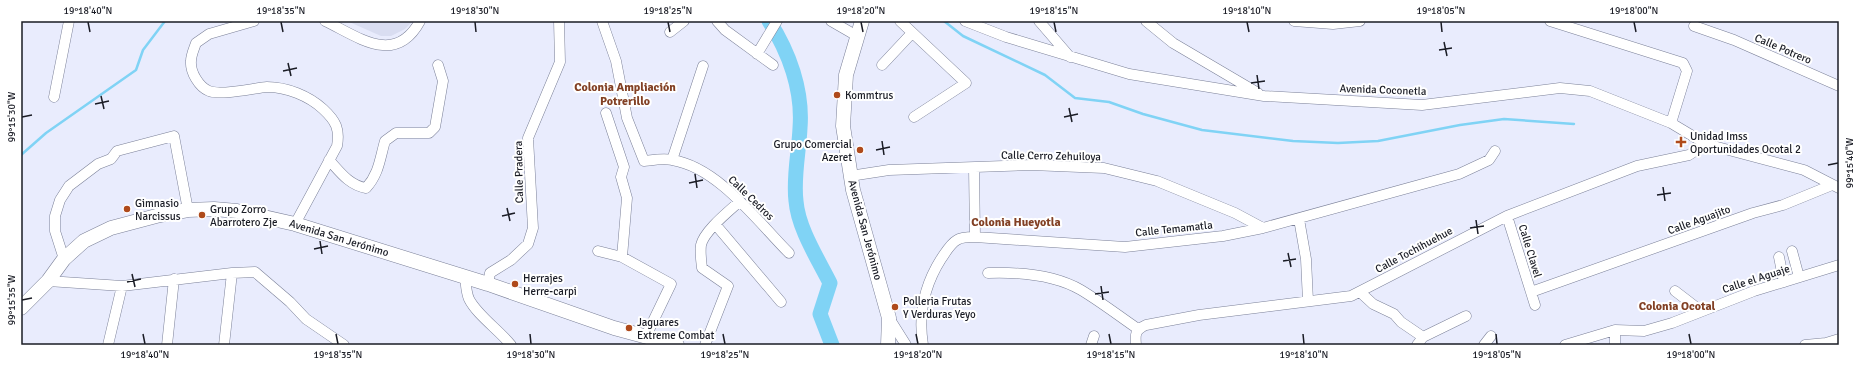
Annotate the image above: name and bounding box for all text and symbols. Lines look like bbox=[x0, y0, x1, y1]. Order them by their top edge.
text: 19°18'40"N bbox=[64, 5, 112, 17]
text: 19°18'35"N bbox=[257, 5, 305, 17]
text: 19°18'30"N bbox=[451, 5, 499, 17]
text: 19°18'25"N bbox=[644, 5, 692, 17]
text: 19°18'20"N bbox=[837, 5, 885, 17]
text: 19°18'15"N bbox=[1030, 5, 1078, 17]
text: 19°18'10"N bbox=[1223, 5, 1271, 17]
text: 19°18'05"N bbox=[1417, 5, 1465, 17]
text: 19°18'00"N bbox=[1610, 5, 1658, 17]
street label: Calle Potrero bbox=[1753, 31, 1814, 67]
district label: Colonia Ampliación Potrerillo bbox=[574, 80, 676, 109]
street label: Avenida Coconetla bbox=[1339, 82, 1427, 98]
place label: Kommtrus bbox=[845, 89, 894, 102]
marker: Kommtrus bbox=[832, 90, 842, 100]
text: 99°15'30"W bbox=[6, 91, 18, 142]
place label: Unidad Imss Oportunidades Ocotal 2 bbox=[1690, 130, 1801, 156]
marker: Unidad Imss Oportunidades Ocotal 2 bbox=[1675, 136, 1687, 148]
text: 99°15'40"W bbox=[1844, 137, 1856, 188]
place label: Grupo Comercial Azeret bbox=[773, 138, 852, 164]
street label: Calle Pradera bbox=[512, 140, 526, 203]
marker: Grupo Comercial Azeret bbox=[855, 145, 865, 155]
street label: Calle Cerro Zehuiloya bbox=[1001, 149, 1102, 163]
street label: Calle Cedros bbox=[725, 173, 777, 223]
street label: Avenida San Jerónimo bbox=[845, 178, 885, 282]
place label: Gimnasio Narcissus bbox=[135, 197, 181, 223]
place label: Grupo Zorro Abarrotero Zje bbox=[210, 203, 278, 229]
street label: Calle Aguajito bbox=[1666, 203, 1732, 237]
marker: Gimnasio Narcissus bbox=[122, 204, 132, 214]
marker: Grupo Zorro Abarrotero Zje bbox=[197, 210, 207, 220]
district label: Colonia Hueyotla bbox=[971, 215, 1061, 230]
street label: Avenida San Jerónimo bbox=[288, 217, 391, 259]
street label: Calle Temamatla bbox=[1135, 218, 1214, 240]
street label: Calle Clavel bbox=[1516, 223, 1544, 279]
street label: Calle Tochihuehue bbox=[1373, 224, 1455, 276]
street label: Calle el Aguaje bbox=[1721, 262, 1791, 296]
place label: Herrajes Herre-carpi bbox=[523, 272, 577, 298]
text: 99°15'35"W bbox=[6, 274, 18, 325]
marker: Herrajes Herre-carpi bbox=[510, 279, 520, 289]
place label: Polleria Frutas Y Verduras Yeyo bbox=[903, 295, 976, 321]
district label: Colonia Ocotal bbox=[1639, 299, 1716, 314]
marker: Polleria Frutas Y Verduras Yeyo bbox=[890, 302, 900, 312]
place label: Jaguares Extreme Combat bbox=[637, 316, 715, 342]
marker: Jaguares Extreme Combat bbox=[624, 323, 634, 333]
text: 19°18'40"N bbox=[121, 349, 169, 361]
text: 19°18'35"N bbox=[314, 349, 362, 361]
text: 19°18'30"N bbox=[507, 349, 555, 361]
text: 19°18'25"N bbox=[701, 349, 749, 361]
text: 19°18'20"N bbox=[894, 349, 942, 361]
text: 19°18'15"N bbox=[1087, 349, 1135, 361]
text: 19°18'10"N bbox=[1280, 349, 1328, 361]
text: 19°18'05"N bbox=[1473, 349, 1521, 361]
text: 19°18'00"N bbox=[1667, 349, 1715, 361]

